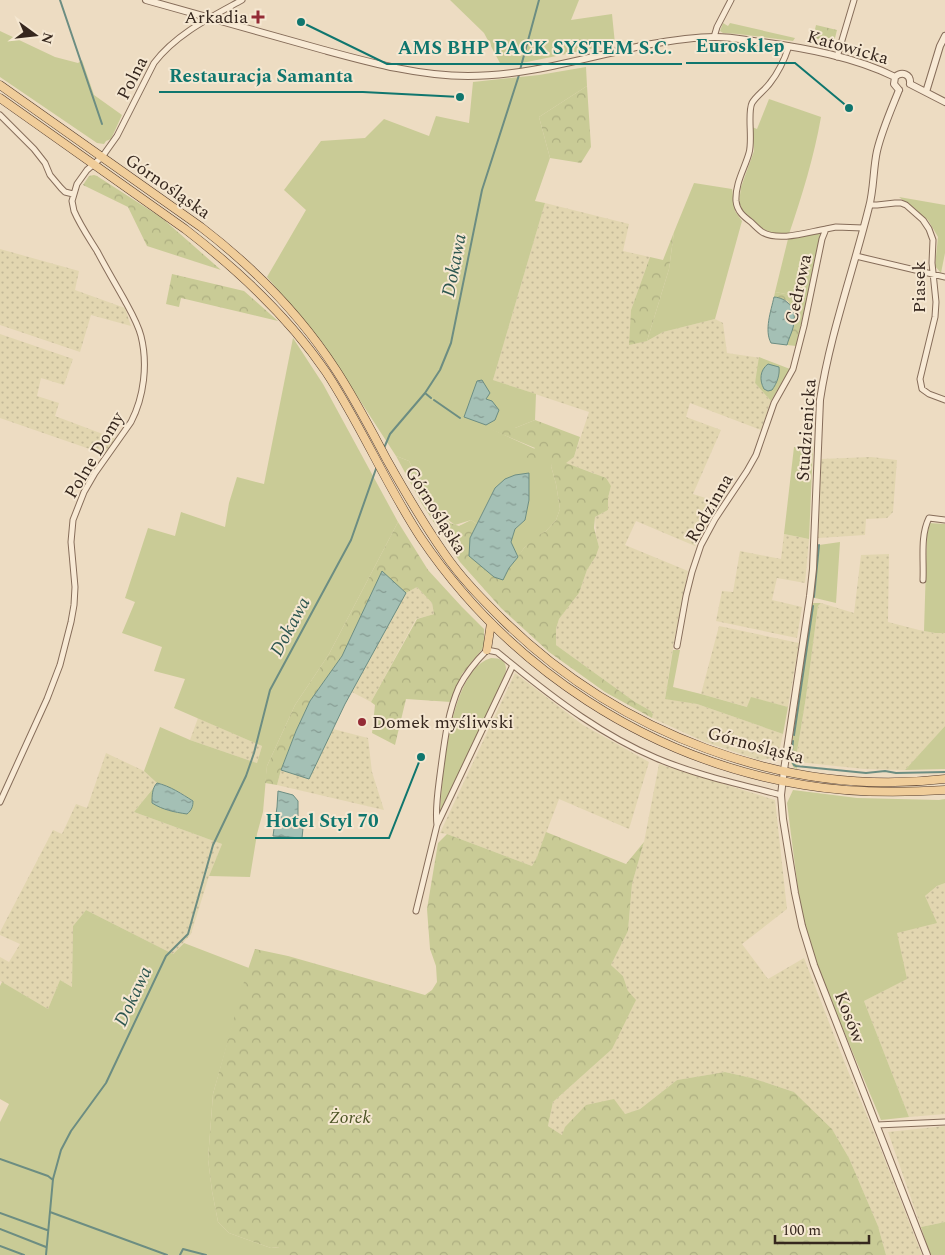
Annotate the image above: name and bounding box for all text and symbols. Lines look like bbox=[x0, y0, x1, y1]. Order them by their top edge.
place label: Arkadia bbox=[184, 4, 248, 31]
north arrow bbox=[10, 10, 60, 60]
marker: Arkadia bbox=[252, 11, 264, 23]
street label: Katowicka bbox=[804, 23, 892, 72]
callout: Eurosklep bbox=[686, 29, 795, 63]
text: N bbox=[35, 30, 59, 46]
callout: AMS BHP PACK SYSTEM S.C. bbox=[387, 30, 682, 64]
text: Eurosklep bbox=[695, 32, 785, 61]
text: AMS BHP PACK SYSTEM S.C. bbox=[398, 34, 672, 63]
street label: Polna bbox=[110, 52, 155, 105]
callout: Restauracja Samanta bbox=[159, 58, 363, 92]
text: Restauracja Samanta bbox=[169, 62, 353, 91]
street label: Górnośląska bbox=[119, 147, 216, 226]
water label: Dokawa bbox=[434, 231, 475, 299]
street label: Cedrowa bbox=[778, 251, 819, 327]
street label: Piasek bbox=[906, 261, 933, 313]
street label: Studzienicka bbox=[789, 378, 824, 482]
street label: Polne Domy bbox=[58, 405, 132, 504]
street label: Górnośląska bbox=[398, 461, 473, 560]
street label: Rodzinna bbox=[679, 469, 740, 548]
water label: Dokawa bbox=[263, 591, 318, 662]
place label: Domek myśliwski bbox=[372, 709, 514, 736]
marker: Domek myśliwski bbox=[356, 716, 368, 728]
street label: Górnośląska bbox=[705, 720, 807, 771]
callout: Hotel Styl 70 bbox=[255, 804, 389, 838]
text: Hotel Styl 70 bbox=[265, 807, 379, 836]
water label: Dokawa bbox=[107, 961, 160, 1032]
street label: Kosów bbox=[827, 987, 872, 1047]
park label: Żorek bbox=[329, 1104, 372, 1131]
scale bar bbox=[775, 1212, 869, 1244]
text: 100 m bbox=[782, 1219, 821, 1242]

